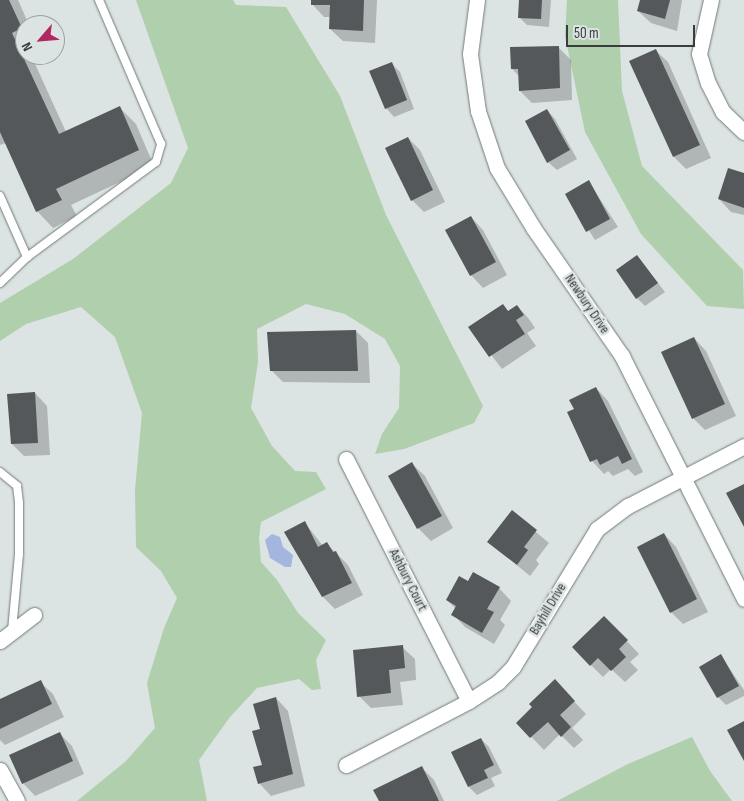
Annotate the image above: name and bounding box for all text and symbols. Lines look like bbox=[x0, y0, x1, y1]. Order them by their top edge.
north arrow bbox=[15, 15, 65, 65]
scale bar bbox=[569, 15, 698, 47]
text: 50 m bbox=[574, 24, 599, 43]
text: N bbox=[18, 39, 36, 54]
street label: Newbury Drive bbox=[561, 271, 613, 337]
street label: Ashbury Court bbox=[385, 546, 431, 614]
street label: Bayhill Drive bbox=[526, 580, 570, 638]

